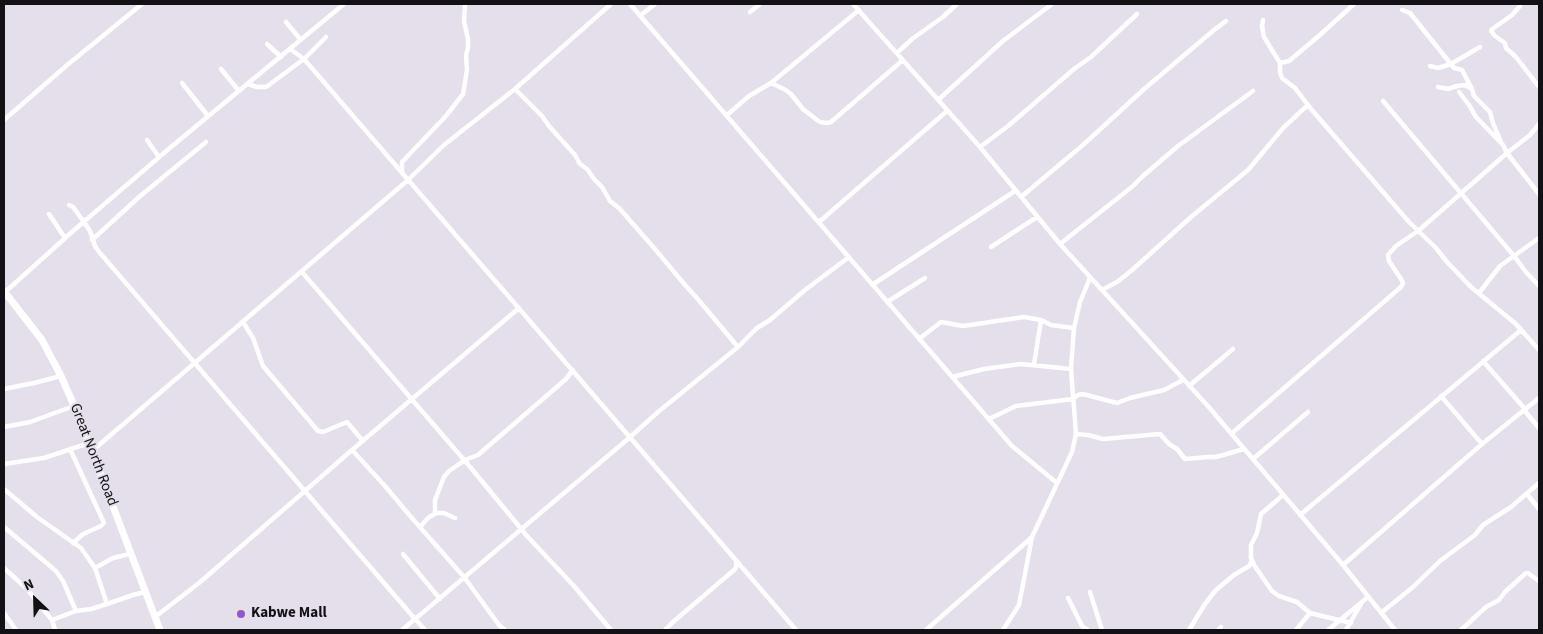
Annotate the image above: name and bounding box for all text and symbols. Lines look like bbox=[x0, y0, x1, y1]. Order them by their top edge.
street label: Great North Road bbox=[65, 401, 121, 509]
north arrow bbox=[10, 574, 60, 624]
text: N bbox=[21, 574, 37, 596]
place label: Kabwe Mall bbox=[251, 605, 327, 623]
marker: Kabwe Mall bbox=[235, 608, 247, 620]

